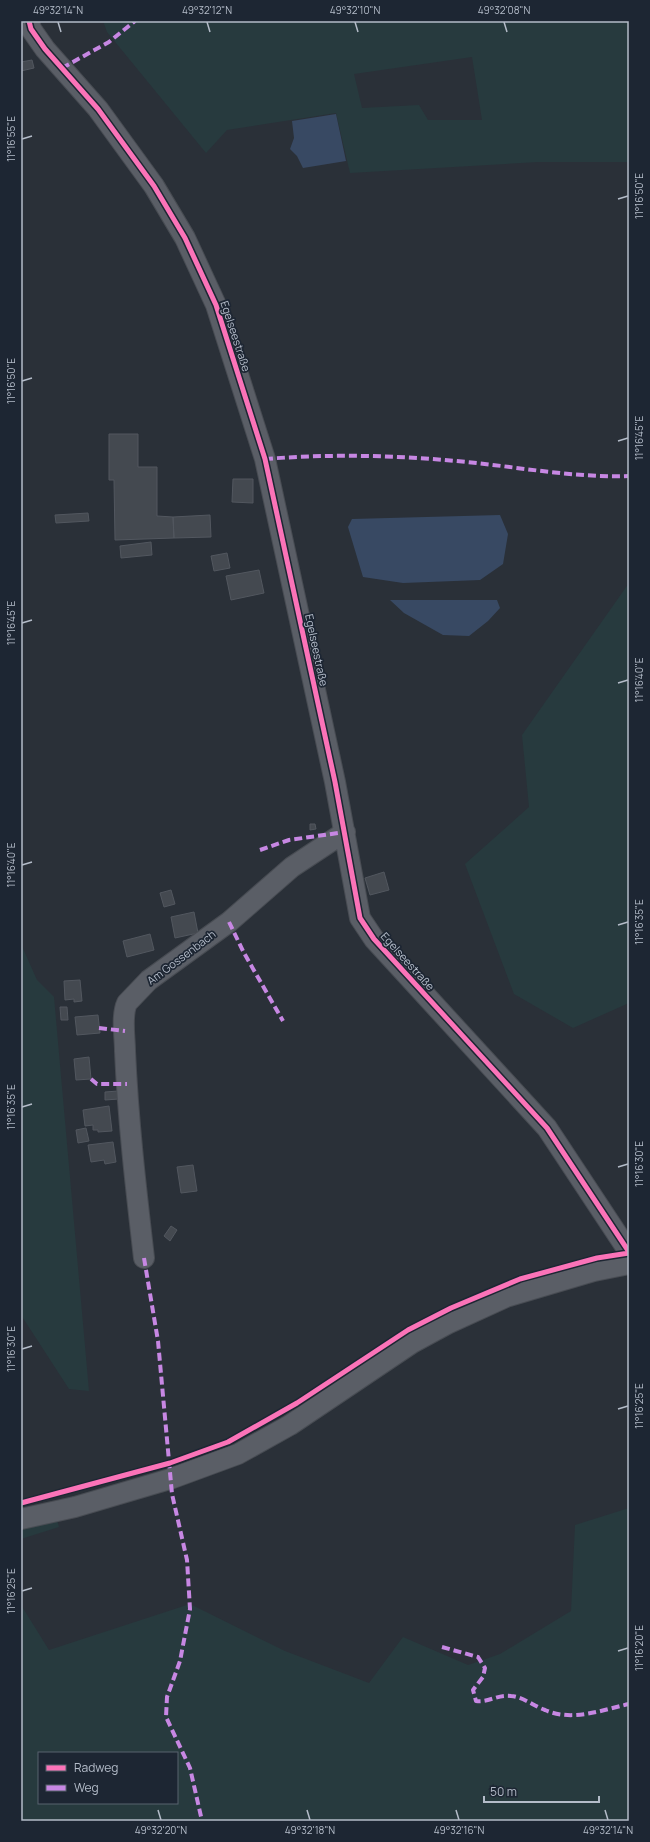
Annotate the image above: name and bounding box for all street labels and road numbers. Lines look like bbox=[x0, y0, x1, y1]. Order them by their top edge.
street label: Egelseestraße bbox=[218, 299, 255, 374]
street label: Egelseestraße bbox=[302, 613, 332, 688]
street label: Am Gossenbach bbox=[144, 926, 218, 988]
street label: Egelseestraße bbox=[378, 929, 439, 994]

